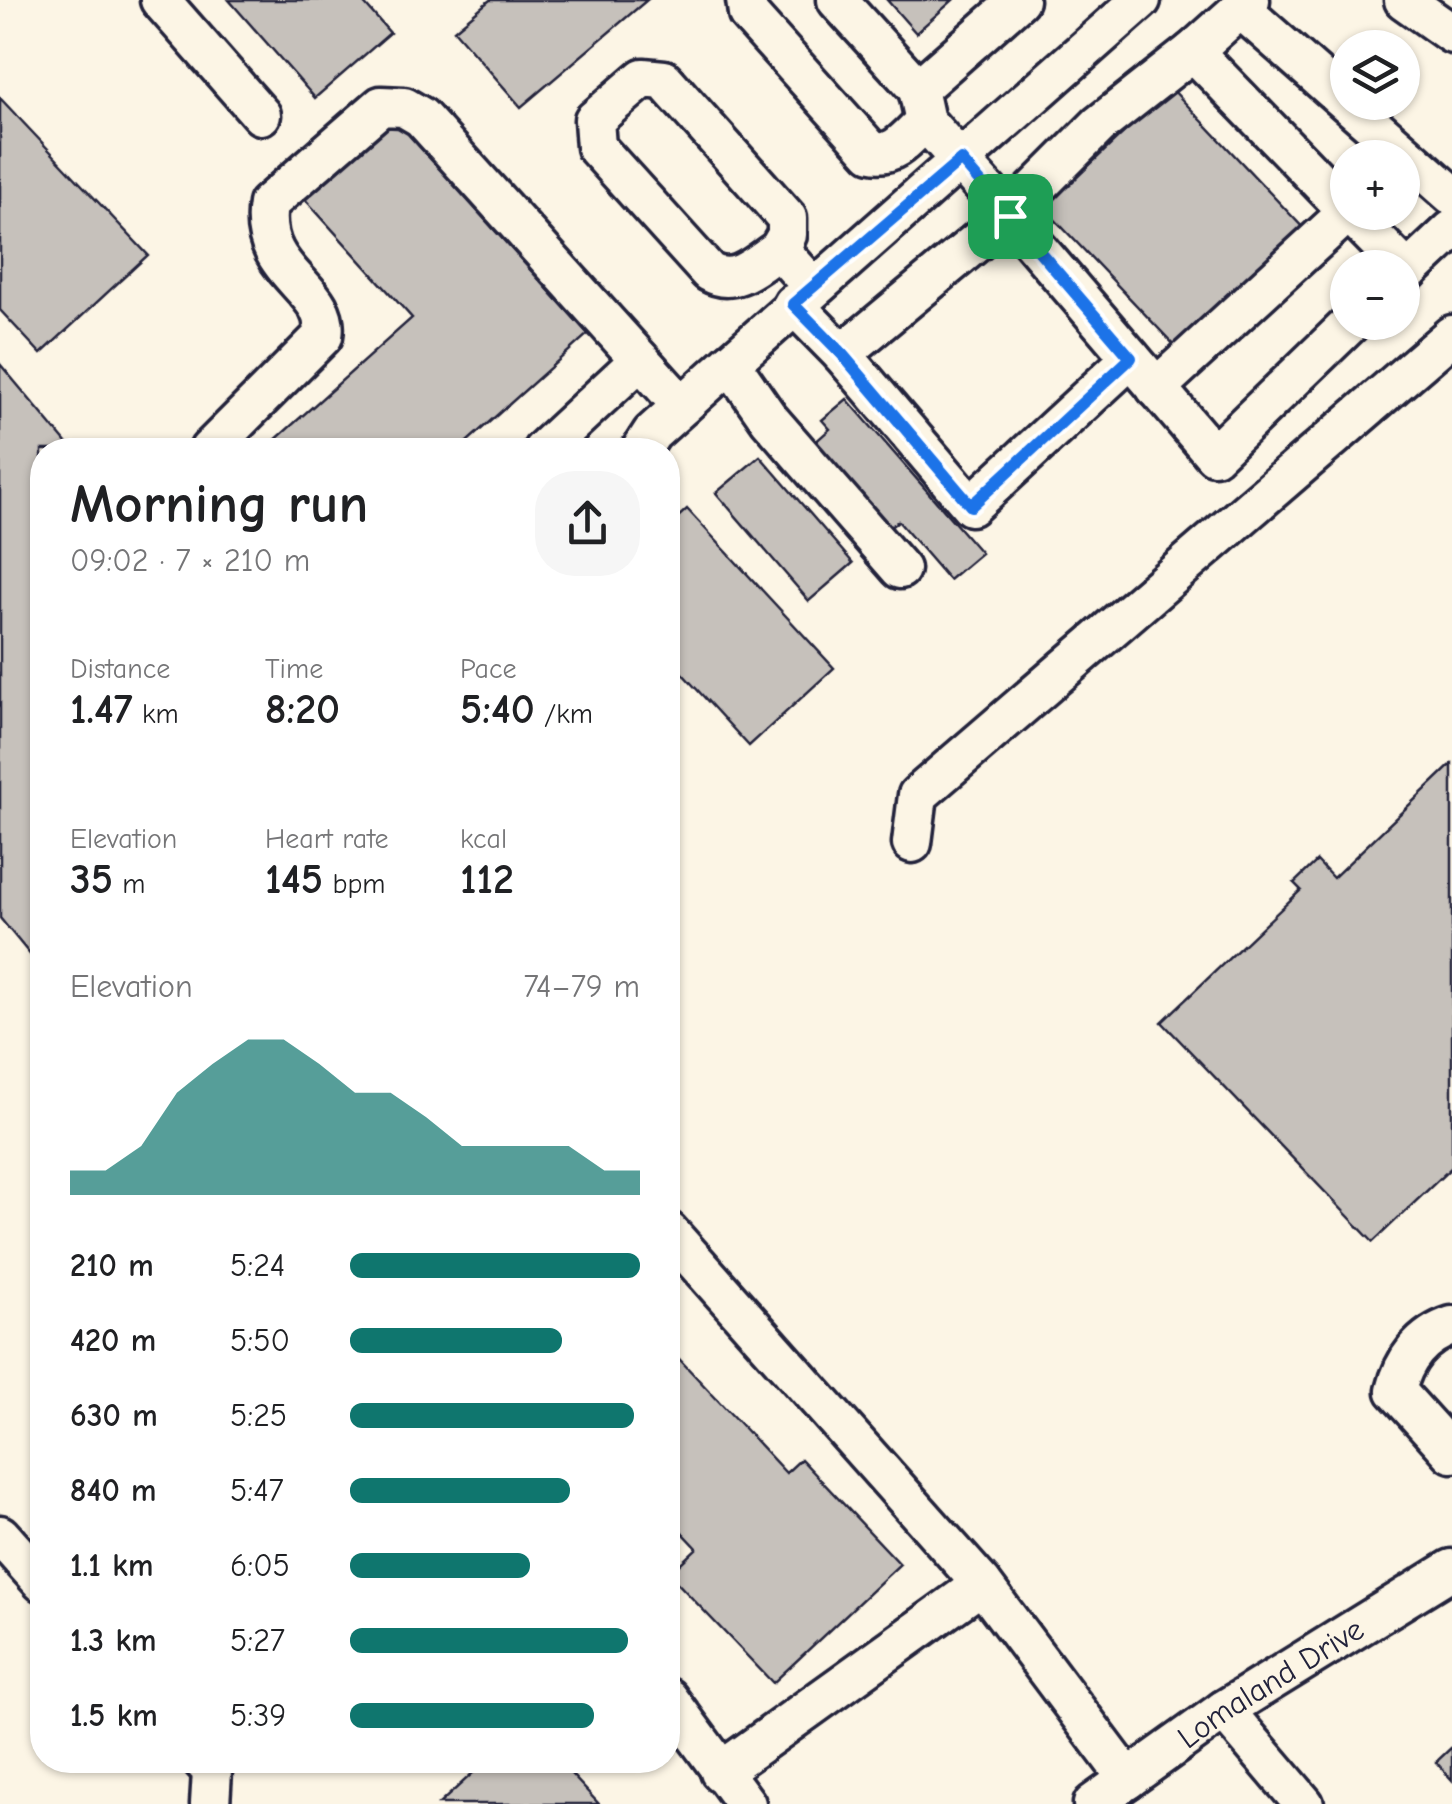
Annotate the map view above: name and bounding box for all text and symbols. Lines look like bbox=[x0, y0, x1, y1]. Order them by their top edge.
map controls bbox=[1330, 30, 1420, 340]
button: layers bbox=[1330, 30, 1420, 120]
button: + bbox=[1330, 140, 1420, 230]
pin bbox=[968, 174, 1053, 259]
icon: arrive bbox=[983, 189, 1038, 244]
button: − bbox=[1330, 250, 1420, 340]
button: share bbox=[535, 471, 640, 576]
text: Morning run bbox=[70, 472, 368, 536]
text: 09:02 · 7 × 210 m bbox=[70, 542, 310, 579]
text: Distance bbox=[70, 653, 170, 685]
text: Time bbox=[265, 653, 323, 685]
text: Pace bbox=[460, 653, 516, 685]
text: 1.47 bbox=[70, 685, 133, 734]
text: 8:20 bbox=[265, 685, 340, 734]
text: 5:40 bbox=[460, 685, 535, 734]
text: km bbox=[133, 698, 179, 730]
text: /km bbox=[535, 698, 593, 730]
text: Elevation bbox=[70, 823, 177, 855]
text: Heart rate bbox=[265, 823, 388, 855]
text: kcal bbox=[460, 823, 507, 855]
text: 35 bbox=[70, 855, 113, 904]
text: 145 bbox=[265, 855, 323, 904]
text: 112 bbox=[460, 855, 514, 904]
text: m bbox=[113, 868, 146, 900]
text: bpm bbox=[323, 868, 385, 900]
text: Elevation bbox=[70, 968, 193, 1005]
text: 74–79 m bbox=[524, 968, 640, 1005]
text: 210 m bbox=[70, 1247, 154, 1284]
text: 5:24 bbox=[230, 1247, 285, 1284]
text: 420 m bbox=[70, 1322, 156, 1359]
text: 5:50 bbox=[230, 1322, 290, 1359]
text: 630 m bbox=[70, 1397, 158, 1434]
text: 5:25 bbox=[230, 1397, 287, 1434]
text: 840 m bbox=[70, 1472, 157, 1509]
text: 5:47 bbox=[230, 1472, 284, 1509]
text: 1.1 km bbox=[70, 1547, 153, 1584]
text: 6:05 bbox=[230, 1547, 290, 1584]
street label: Lomaland Drive bbox=[1170, 1610, 1370, 1756]
text: 1.3 km bbox=[70, 1622, 157, 1659]
text: 5:27 bbox=[230, 1622, 285, 1659]
text: 1.5 km bbox=[70, 1697, 158, 1734]
text: 5:39 bbox=[230, 1697, 286, 1734]

